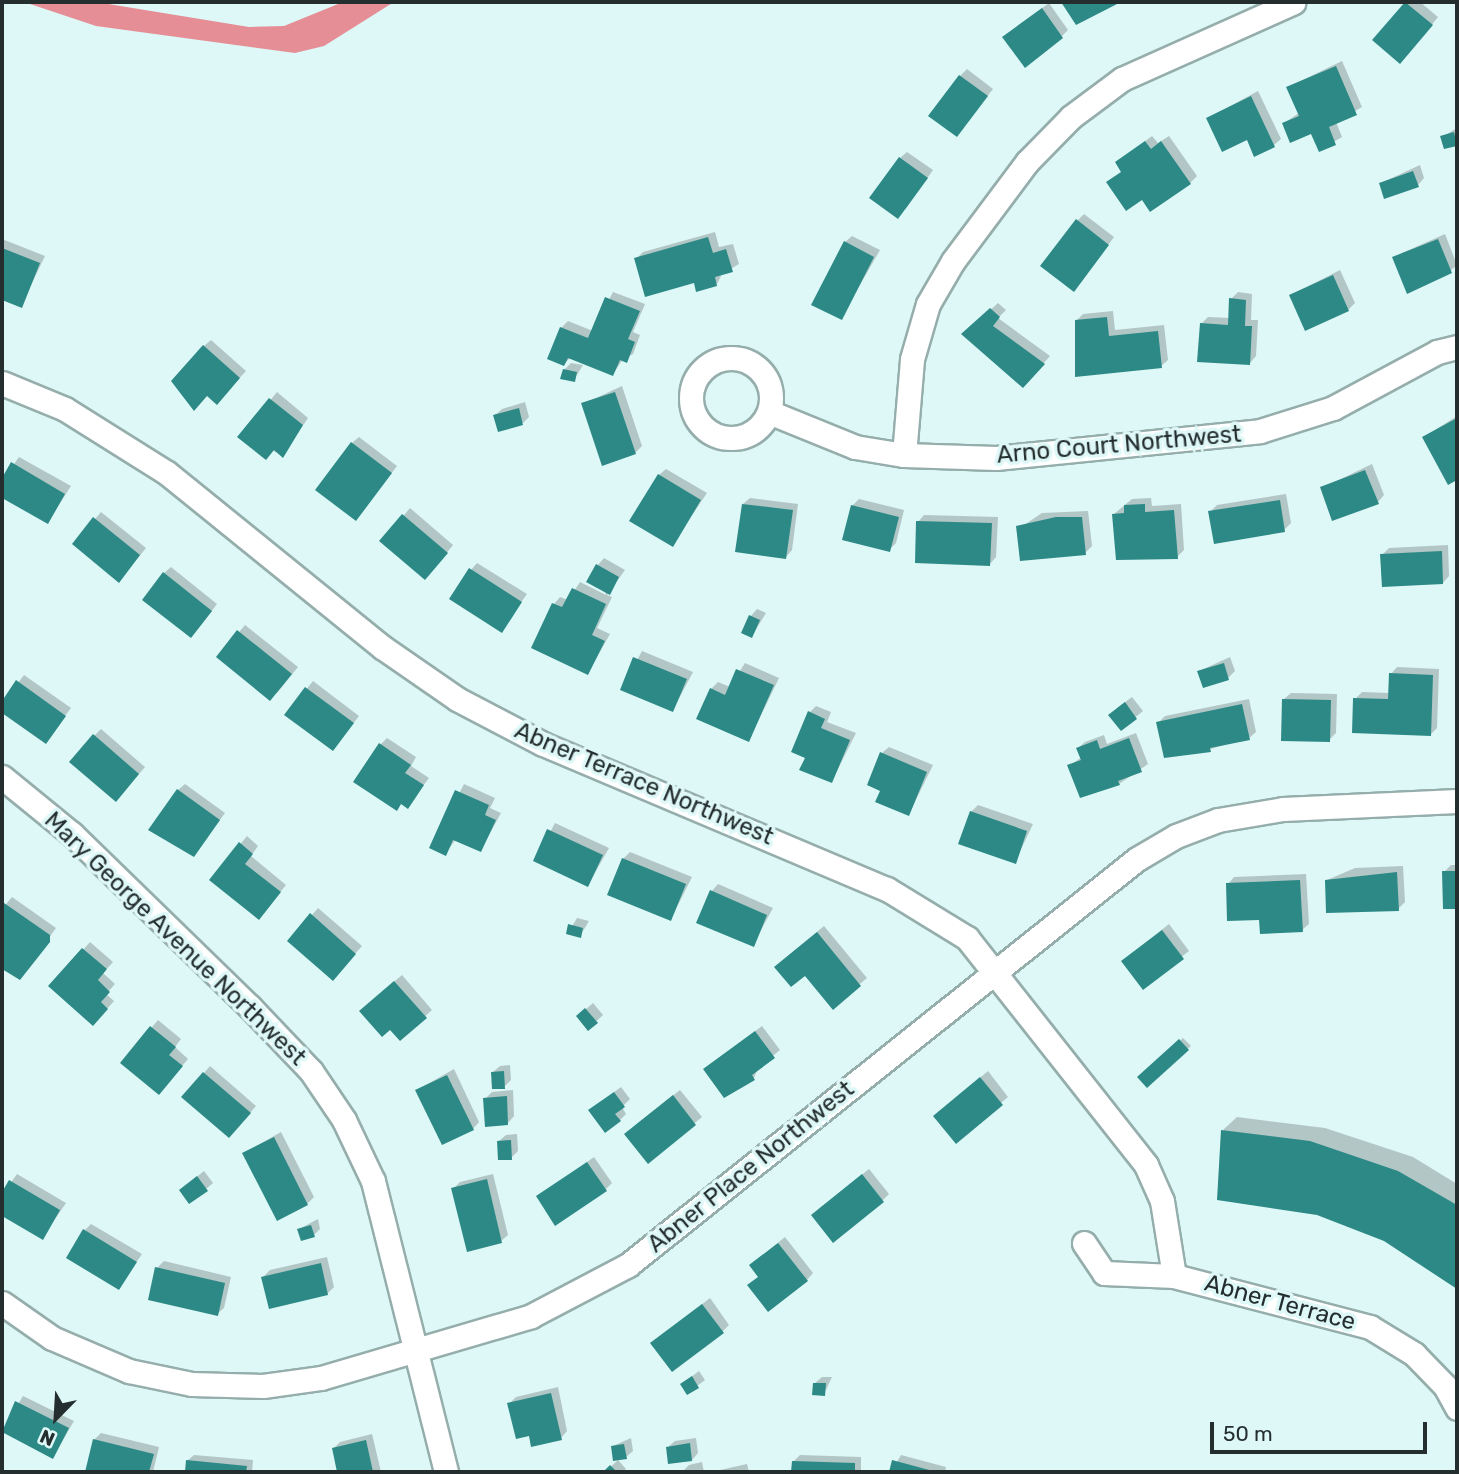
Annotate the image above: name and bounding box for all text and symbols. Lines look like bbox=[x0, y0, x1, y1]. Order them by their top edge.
street label: Arno Court Northwest bbox=[996, 420, 1242, 470]
street label: Abner Terrace Northwest bbox=[510, 716, 778, 852]
street label: Mary George Avenue Northwest bbox=[38, 806, 312, 1072]
street label: Abner Place Northwest bbox=[642, 1075, 860, 1259]
street label: Abner Terrace bbox=[1201, 1269, 1359, 1337]
north arrow bbox=[21, 1383, 91, 1453]
scale bar bbox=[1214, 1408, 1431, 1452]
text: 50 m bbox=[1223, 1421, 1273, 1446]
text: N bbox=[36, 1424, 58, 1451]

